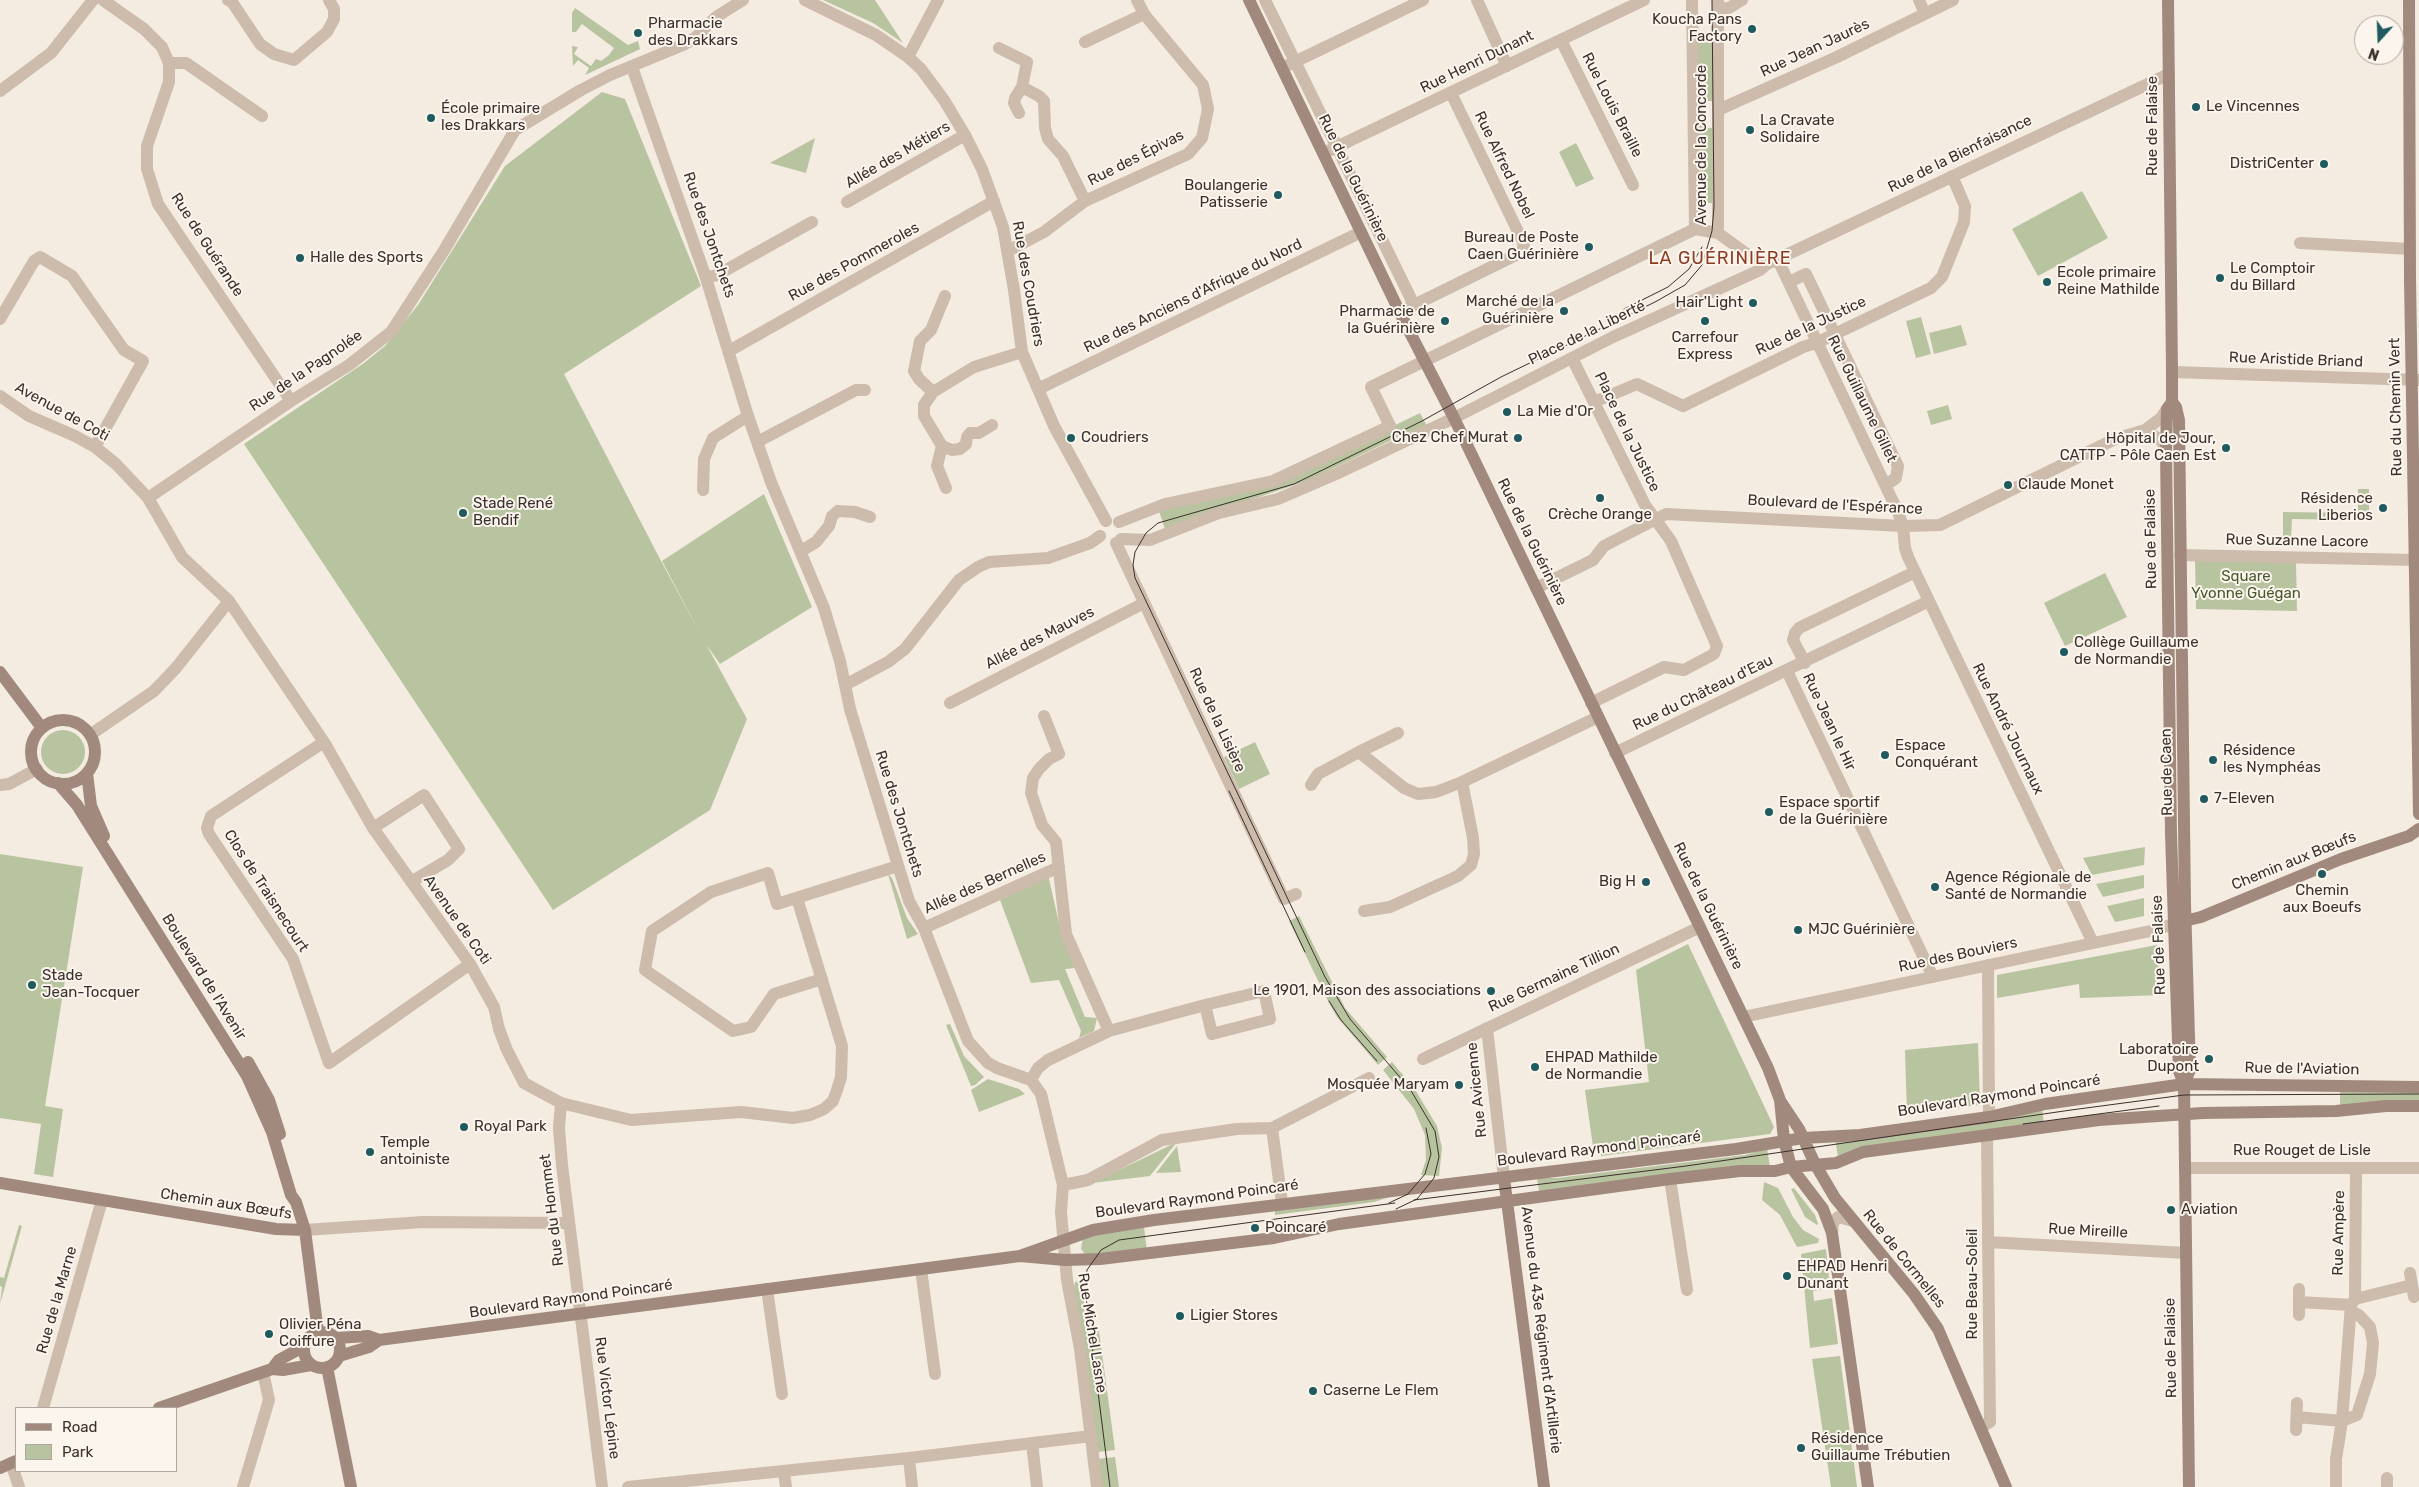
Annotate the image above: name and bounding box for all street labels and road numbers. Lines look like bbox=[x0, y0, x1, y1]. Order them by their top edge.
street label: Rue Jean Jaurès bbox=[1758, 15, 1872, 81]
street label: Rue Henri Dunant bbox=[1417, 27, 1537, 97]
street label: Rue Louis Braille bbox=[1578, 50, 1646, 160]
street label: Avenue de la Concorde bbox=[1693, 65, 1711, 225]
street label: Rue de Falaise bbox=[2144, 76, 2162, 176]
street label: Rue Alfred Nobel bbox=[1470, 108, 1538, 222]
street label: Rue de la Guérinière bbox=[1314, 111, 1392, 245]
street label: Rue de la Bienfaisance bbox=[1885, 111, 2035, 197]
street label: Allée des Métiers bbox=[842, 118, 954, 192]
street label: Rue des Épivas bbox=[1085, 126, 1187, 190]
street label: Rue des Jontchets bbox=[679, 170, 739, 300]
street label: Rue de Guérande bbox=[167, 190, 247, 300]
street label: Rue des Pommeroles bbox=[786, 219, 922, 305]
street label: Rue des Coudriers bbox=[1008, 220, 1048, 348]
street label: Rue des Anciens d'Afrique du Nord bbox=[1081, 235, 1305, 357]
street label: Rue de la Justice bbox=[1753, 293, 1869, 359]
street label: Place de la Liberté bbox=[1526, 297, 1648, 369]
street label: Rue de la Pagnolée bbox=[246, 327, 366, 415]
street label: Rue Guillaume Gillet bbox=[1823, 333, 1901, 465]
street label: Rue du Chemin Vert bbox=[2386, 337, 2406, 477]
street label: Rue Aristide Briand bbox=[2229, 349, 2363, 371]
street label: Place de la Justice bbox=[1590, 369, 1664, 495]
street label: Avenue de Coti bbox=[12, 379, 112, 445]
street label: Rue de la Guérinière bbox=[1493, 475, 1571, 609]
street label: Rue de Falaise bbox=[2141, 489, 2161, 589]
street label: Boulevard de l'Espérance bbox=[1747, 491, 1923, 519]
street label: Rue Suzanne Lacore bbox=[2225, 531, 2369, 551]
street label: Allée des Mauves bbox=[983, 603, 1097, 673]
street label: Rue du Château d'Eau bbox=[1630, 651, 1776, 735]
street label: Rue André Journaux bbox=[1968, 660, 2048, 798]
street label: Rue de la Lisière bbox=[1185, 665, 1249, 775]
street label: Rue Jean le Hir bbox=[1799, 670, 1859, 774]
street label: Rue de Caen bbox=[2157, 728, 2177, 816]
street label: Rue des Jontchets bbox=[871, 748, 927, 880]
street label: Clos de Traisnecourt bbox=[220, 826, 312, 956]
street label: Chemin aux Bœufs bbox=[2229, 828, 2359, 894]
street label: Rue de la Guérinière bbox=[1669, 839, 1747, 973]
street label: Allée des Bernelles bbox=[921, 848, 1049, 918]
street label: Avenue de Coti bbox=[419, 872, 495, 968]
street label: Rue de Falaise bbox=[2148, 895, 2170, 995]
street label: Boulevard de l'Avenir bbox=[158, 911, 250, 1043]
street label: Rue des Bouviers bbox=[1897, 934, 2019, 976]
street label: Rue Germaine Tillion bbox=[1486, 940, 1622, 1016]
street label: Rue Avicenne bbox=[1463, 1041, 1491, 1139]
street label: Rue de l'Aviation bbox=[2244, 1059, 2360, 1079]
street label: Boulevard Raymond Poincaré bbox=[1896, 1071, 2102, 1121]
street label: Boulevard Raymond Poincaré bbox=[1496, 1128, 1702, 1170]
street label: Rue Rouget de Lisle bbox=[2233, 1142, 2371, 1160]
street label: Rue du Hommet bbox=[536, 1153, 568, 1267]
street label: Boulevard Raymond Poincaré bbox=[1094, 1176, 1300, 1222]
street label: Chemin aux Bœufs bbox=[159, 1185, 293, 1223]
street label: Rue Ampère bbox=[2329, 1190, 2349, 1276]
street label: Avenue du 43e Régiment d'Artillerie bbox=[1517, 1205, 1565, 1455]
street label: Rue de Cormelles bbox=[1859, 1206, 1949, 1312]
street label: Rue Mireille bbox=[2048, 1220, 2128, 1242]
street label: Rue Beau-Soleil bbox=[1964, 1229, 1982, 1339]
street label: Rue de la Marne bbox=[33, 1244, 81, 1356]
street label: Rue Michel Lasne bbox=[1074, 1272, 1110, 1394]
street label: Boulevard Raymond Poincaré bbox=[468, 1276, 674, 1322]
street label: Rue de Falaise bbox=[2161, 1298, 2181, 1398]
street label: Rue Victor Lépine bbox=[591, 1336, 623, 1460]

